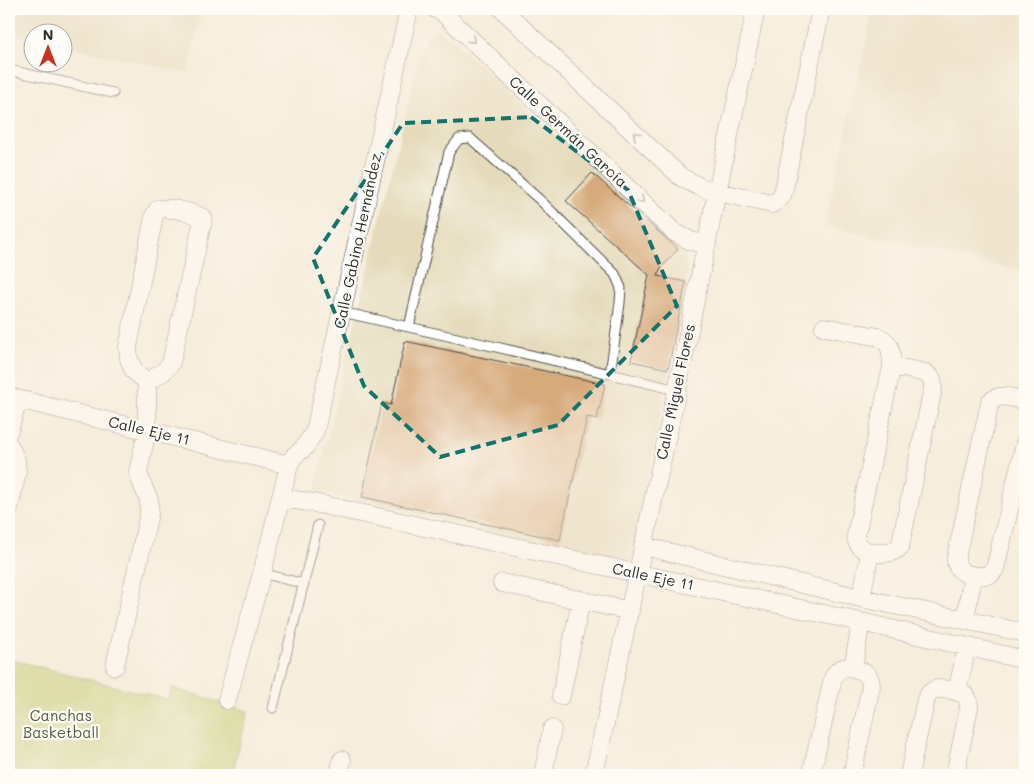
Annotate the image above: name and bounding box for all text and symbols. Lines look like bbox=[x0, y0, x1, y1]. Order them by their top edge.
north arrow bbox=[22, 22, 72, 72]
text: N bbox=[43, 25, 53, 44]
one-way arrow bbox=[466, 34, 475, 43]
street label: Calle Germán García bbox=[505, 71, 632, 191]
one-way arrow bbox=[633, 132, 642, 141]
street label: Calle Gabino Hernández bbox=[329, 151, 385, 330]
one-way arrow bbox=[635, 194, 644, 203]
street label: Calle Miguel Flores bbox=[651, 322, 699, 461]
street label: Calle Eje 11 bbox=[107, 411, 192, 449]
street label: Calle Eje 11 bbox=[611, 558, 696, 594]
park label: Canchas Basketball bbox=[23, 705, 99, 742]

